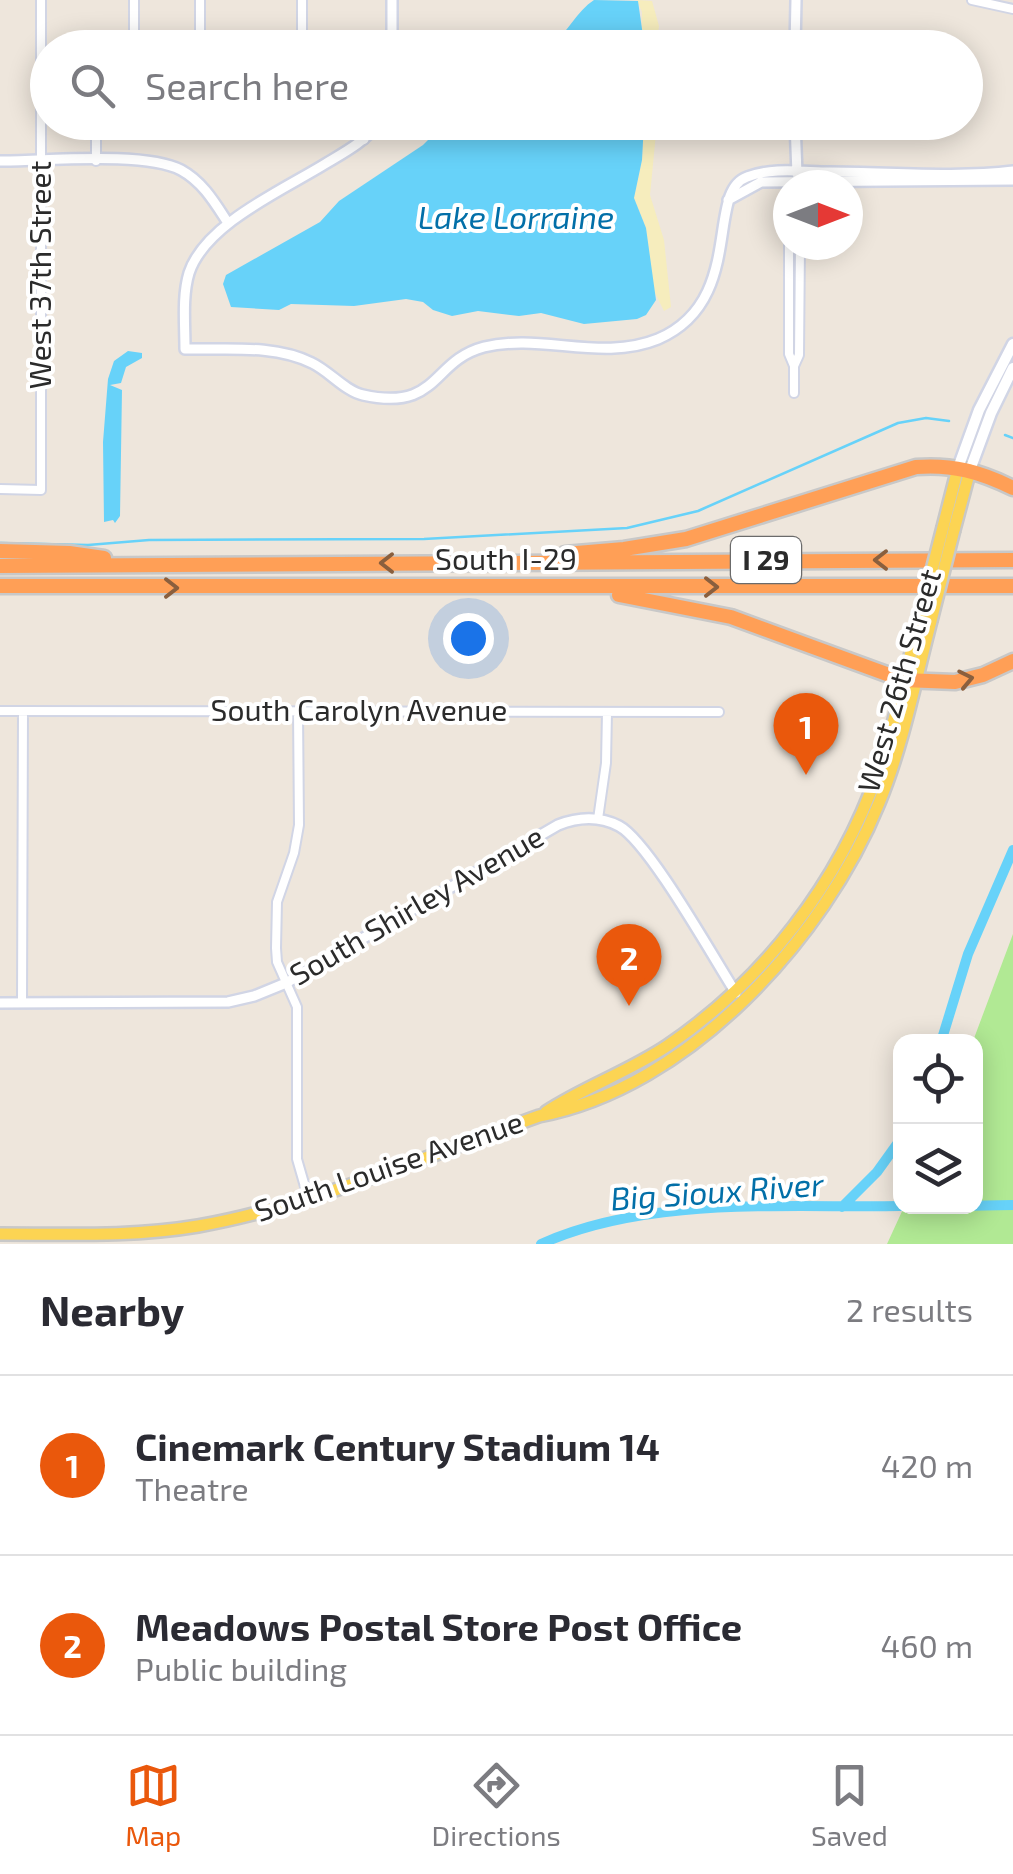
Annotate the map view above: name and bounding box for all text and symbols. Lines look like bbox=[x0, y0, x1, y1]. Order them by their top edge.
search box bbox=[30, 30, 983, 140]
icon: search bbox=[65, 58, 120, 113]
text: Search here bbox=[145, 62, 349, 108]
street label: West 37th Street bbox=[21, 161, 57, 389]
north arrow bbox=[773, 170, 863, 260]
water label: Lake Lorraine bbox=[418, 197, 614, 235]
road number: I 29 bbox=[731, 537, 801, 583]
street label: South I-29 bbox=[435, 540, 577, 576]
one-way arrow bbox=[872, 549, 888, 571]
one-way arrow bbox=[379, 552, 394, 574]
street label: West 26th Street bbox=[849, 565, 947, 796]
one-way arrow bbox=[704, 576, 720, 598]
one-way arrow bbox=[164, 577, 179, 599]
your location bbox=[443, 613, 494, 664]
one-way arrow bbox=[957, 669, 974, 690]
street label: South Carolyn Avenue bbox=[211, 691, 507, 727]
pin: 1 bbox=[774, 692, 838, 775]
street label: South Shirley Avenue bbox=[283, 817, 549, 992]
pin: 2 bbox=[596, 924, 662, 1006]
map controls bbox=[893, 1034, 983, 1214]
button: locate bbox=[893, 1034, 983, 1124]
street label: South Louise Avenue bbox=[249, 1102, 527, 1228]
button: layers bbox=[893, 1124, 983, 1214]
water label: Big Sioux River bbox=[609, 1164, 826, 1217]
text: Nearby bbox=[40, 1284, 184, 1334]
text: 2 results bbox=[846, 1290, 973, 1328]
text: Cinemark Century Stadium 14 bbox=[135, 1423, 660, 1469]
text: 1 bbox=[66, 1446, 79, 1484]
text: 420 m bbox=[881, 1446, 973, 1484]
text: Theatre bbox=[135, 1469, 249, 1507]
text: Meadows Postal Store Post Office bbox=[135, 1603, 742, 1649]
text: 2 bbox=[63, 1626, 82, 1664]
text: 460 m bbox=[881, 1626, 973, 1664]
text: Public building bbox=[135, 1649, 347, 1687]
tab: Map bbox=[125, 1758, 181, 1852]
tab: Directions bbox=[432, 1758, 561, 1852]
tab: Saved bbox=[811, 1758, 888, 1852]

